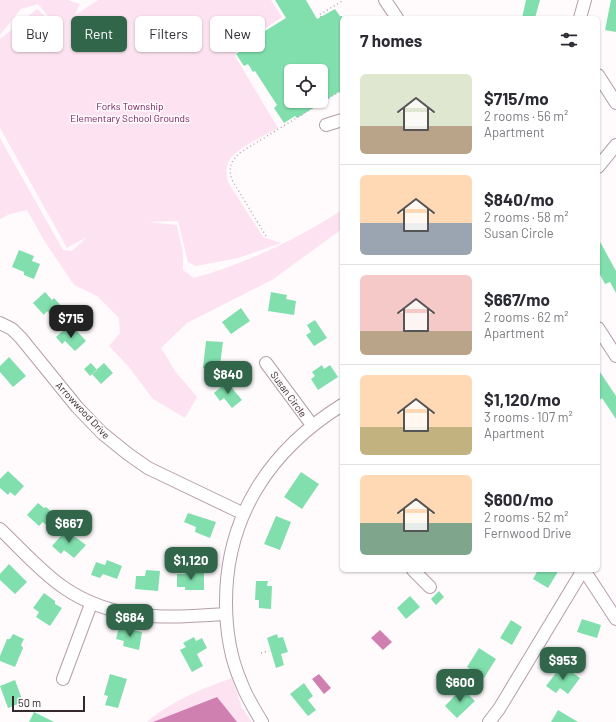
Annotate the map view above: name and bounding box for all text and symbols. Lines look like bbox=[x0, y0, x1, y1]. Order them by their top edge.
chip: Buy bbox=[12, 16, 63, 52]
chip: Rent bbox=[71, 16, 127, 52]
chip: Filters bbox=[135, 16, 202, 52]
chip: New bbox=[210, 16, 265, 52]
icon: filters bbox=[558, 29, 580, 51]
text: 7 homes bbox=[360, 30, 422, 50]
map controls bbox=[284, 64, 328, 108]
button: locate bbox=[284, 64, 328, 108]
text: $715/mo bbox=[484, 88, 549, 108]
icon: home bbox=[392, 90, 440, 138]
park label: Forks Township Elementary School Grounds bbox=[70, 100, 190, 124]
text: 2 rooms · 56 m² bbox=[484, 108, 568, 124]
text: Apartment bbox=[484, 124, 545, 140]
text: $840/mo bbox=[484, 189, 554, 209]
icon: home bbox=[392, 191, 440, 239]
text: 2 rooms · 58 m² bbox=[484, 209, 568, 225]
text: Susan Circle bbox=[484, 225, 554, 241]
text: $667/mo bbox=[484, 289, 550, 309]
icon: home bbox=[392, 291, 440, 339]
pin: $715 bbox=[47, 305, 95, 339]
text: 2 rooms · 62 m² bbox=[484, 309, 569, 325]
text: $715 bbox=[58, 310, 84, 326]
text: Apartment bbox=[484, 325, 545, 341]
pin: $840 bbox=[204, 361, 252, 395]
text: $840 bbox=[213, 366, 243, 382]
street label: Susan Circle bbox=[268, 369, 310, 419]
street label: Arrowwood Drive bbox=[54, 379, 112, 441]
text: $1,120/mo bbox=[484, 389, 561, 409]
icon: home bbox=[392, 391, 440, 439]
text: 3 rooms · 107 m² bbox=[484, 409, 573, 425]
text: Apartment bbox=[484, 425, 545, 441]
text: $600/mo bbox=[484, 489, 553, 509]
icon: home bbox=[392, 491, 440, 539]
text: 2 rooms · 52 m² bbox=[484, 509, 569, 525]
pin: $667 bbox=[45, 510, 93, 544]
text: $667 bbox=[55, 515, 83, 531]
text: Fernwood Drive bbox=[484, 525, 571, 541]
pin: $1,120 bbox=[158, 547, 224, 581]
text: $1,120 bbox=[174, 552, 208, 568]
pin: $684 bbox=[106, 604, 154, 638]
text: $684 bbox=[115, 609, 145, 625]
pin: $953 bbox=[539, 647, 587, 681]
text: $953 bbox=[549, 652, 577, 668]
pin: $600 bbox=[436, 669, 484, 703]
text: $600 bbox=[445, 674, 475, 690]
scale bar bbox=[12, 694, 85, 713]
text: 50 m bbox=[18, 696, 41, 709]

